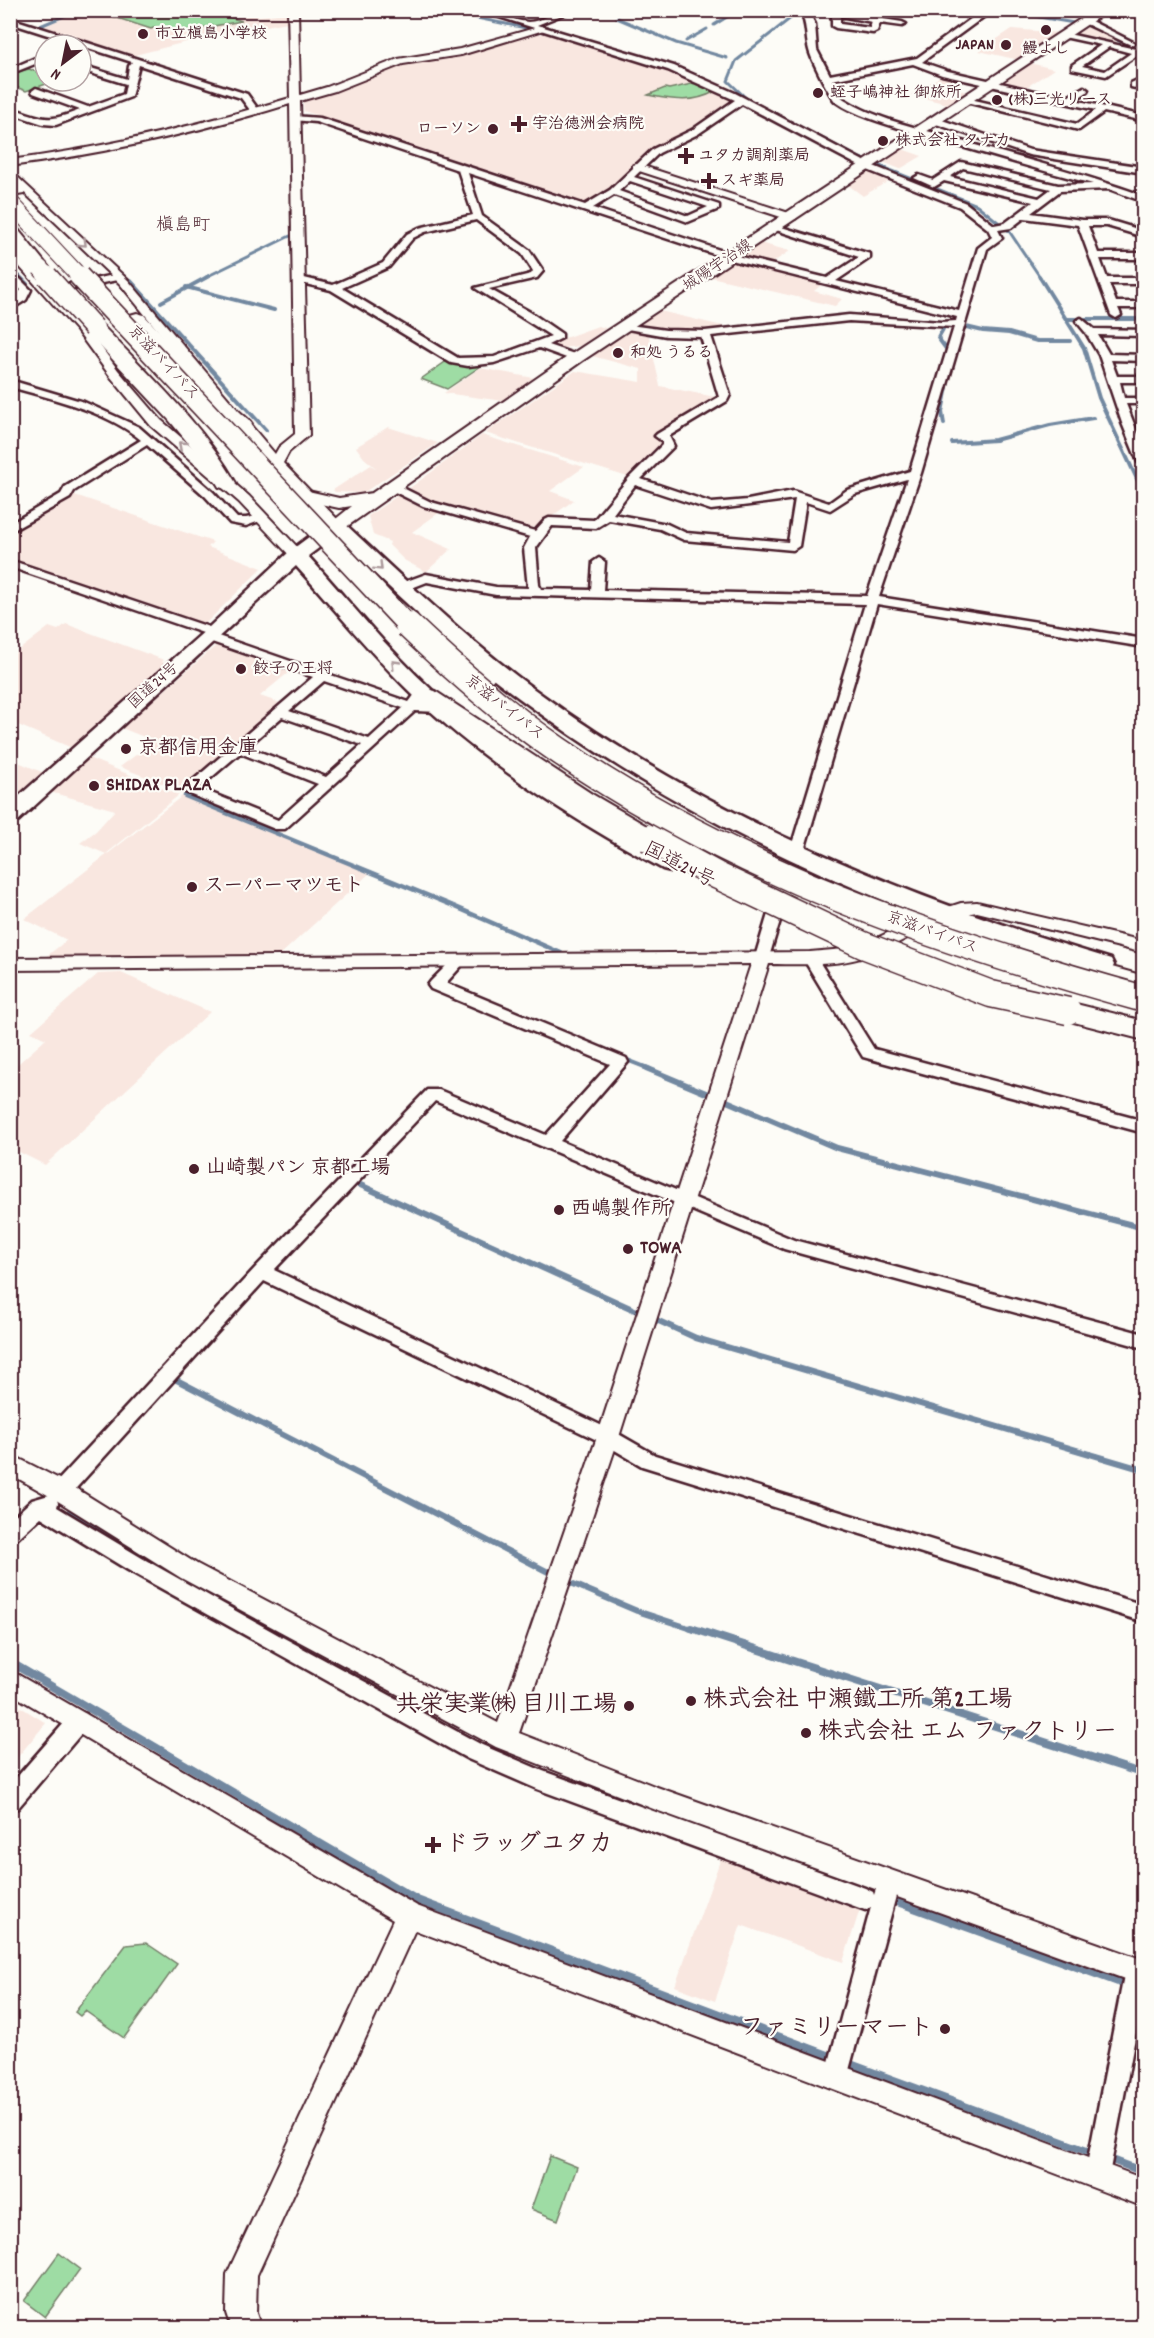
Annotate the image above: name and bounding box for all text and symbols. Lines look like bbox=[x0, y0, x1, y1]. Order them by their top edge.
place label: 市立槇島小学校 bbox=[155, 23, 267, 46]
marker: 鰻よし bbox=[1039, 23, 1053, 37]
marker: 市立槇島小学校 bbox=[136, 27, 150, 41]
north arrow bbox=[33, 33, 93, 93]
place label: JAPAN bbox=[956, 34, 994, 57]
marker: JAPAN bbox=[999, 38, 1013, 52]
place label: 鰻よし bbox=[1022, 38, 1070, 61]
text: N bbox=[47, 62, 66, 85]
place label: 蛭子嶋神社 御旅所 bbox=[830, 82, 962, 105]
marker: 蛭子嶋神社 御旅所 bbox=[811, 86, 825, 100]
place label: (株)三光リース bbox=[1009, 89, 1112, 112]
marker: (株)三光リース bbox=[990, 93, 1004, 107]
place label: 宇治徳洲会病院 bbox=[532, 113, 644, 136]
marker: 宇治徳洲会病院 bbox=[510, 115, 528, 133]
place label: ローソン bbox=[417, 118, 481, 141]
marker: ローソン bbox=[486, 122, 500, 136]
place label: 株式会社 タナカ bbox=[895, 130, 1011, 153]
marker: 株式会社 タナカ bbox=[876, 134, 890, 148]
place label: ユタカ調剤薬局 bbox=[698, 145, 810, 168]
marker: ユタカ調剤薬局 bbox=[679, 149, 693, 163]
place label: スギ薬局 bbox=[721, 170, 785, 193]
marker: スギ薬局 bbox=[702, 174, 716, 188]
district label: 槇島町 bbox=[156, 214, 210, 239]
street label: 城陽宇治線 bbox=[678, 234, 758, 298]
one-way arrow bbox=[76, 236, 87, 247]
street label: 京滋バイパス bbox=[122, 320, 204, 406]
place label: 和処 うるる bbox=[630, 342, 714, 365]
marker: 和処 うるる bbox=[611, 346, 625, 360]
one-way arrow bbox=[178, 441, 189, 452]
one-way arrow bbox=[371, 559, 382, 570]
street label: 国道24号 bbox=[123, 657, 185, 715]
place label: 餃子の王将 bbox=[253, 658, 333, 681]
one-way arrow bbox=[391, 661, 402, 671]
marker: 餃子の王将 bbox=[234, 662, 248, 676]
street label: 京滋バイパス bbox=[459, 669, 549, 747]
place label: 京都信用金庫 bbox=[138, 735, 258, 763]
marker: 京都信用金庫 bbox=[119, 742, 133, 756]
place label: SHIDAX PLAZA bbox=[106, 772, 212, 800]
marker: SHIDAX PLAZA bbox=[87, 779, 101, 793]
street label: 国道24号 bbox=[638, 836, 720, 896]
place label: スーパーマツモト bbox=[204, 873, 364, 901]
marker: スーパーマツモト bbox=[185, 880, 199, 894]
street label: 京滋バイパス bbox=[883, 906, 981, 960]
place label: 山崎製パン 京都工場 bbox=[206, 1155, 391, 1183]
marker: 山崎製パン 京都工場 bbox=[187, 1162, 201, 1176]
place label: 西嶋製作所 bbox=[571, 1196, 671, 1224]
marker: 西嶋製作所 bbox=[552, 1203, 566, 1217]
place label: TOWA bbox=[640, 1235, 682, 1263]
marker: TOWA bbox=[621, 1242, 635, 1256]
place label: 株式会社 中瀬鐵工所 第2工場 bbox=[703, 1684, 1012, 1718]
place label: 共栄実業㈱ 目川工場 bbox=[396, 1689, 617, 1723]
marker: 株式会社 中瀬鐵工所 第2工場 bbox=[684, 1694, 698, 1708]
marker: 共栄実業㈱ 目川工場 bbox=[622, 1699, 636, 1713]
place label: 株式会社 エム ファクトリー bbox=[818, 1716, 1117, 1750]
marker: 株式会社 エム ファクトリー bbox=[799, 1726, 813, 1740]
place label: ドラッグユタカ bbox=[445, 1828, 613, 1862]
marker: ドラッグユタカ bbox=[426, 1838, 440, 1852]
place label: ファミリーマート bbox=[740, 2012, 933, 2046]
marker: ファミリーマート bbox=[938, 2022, 952, 2036]

